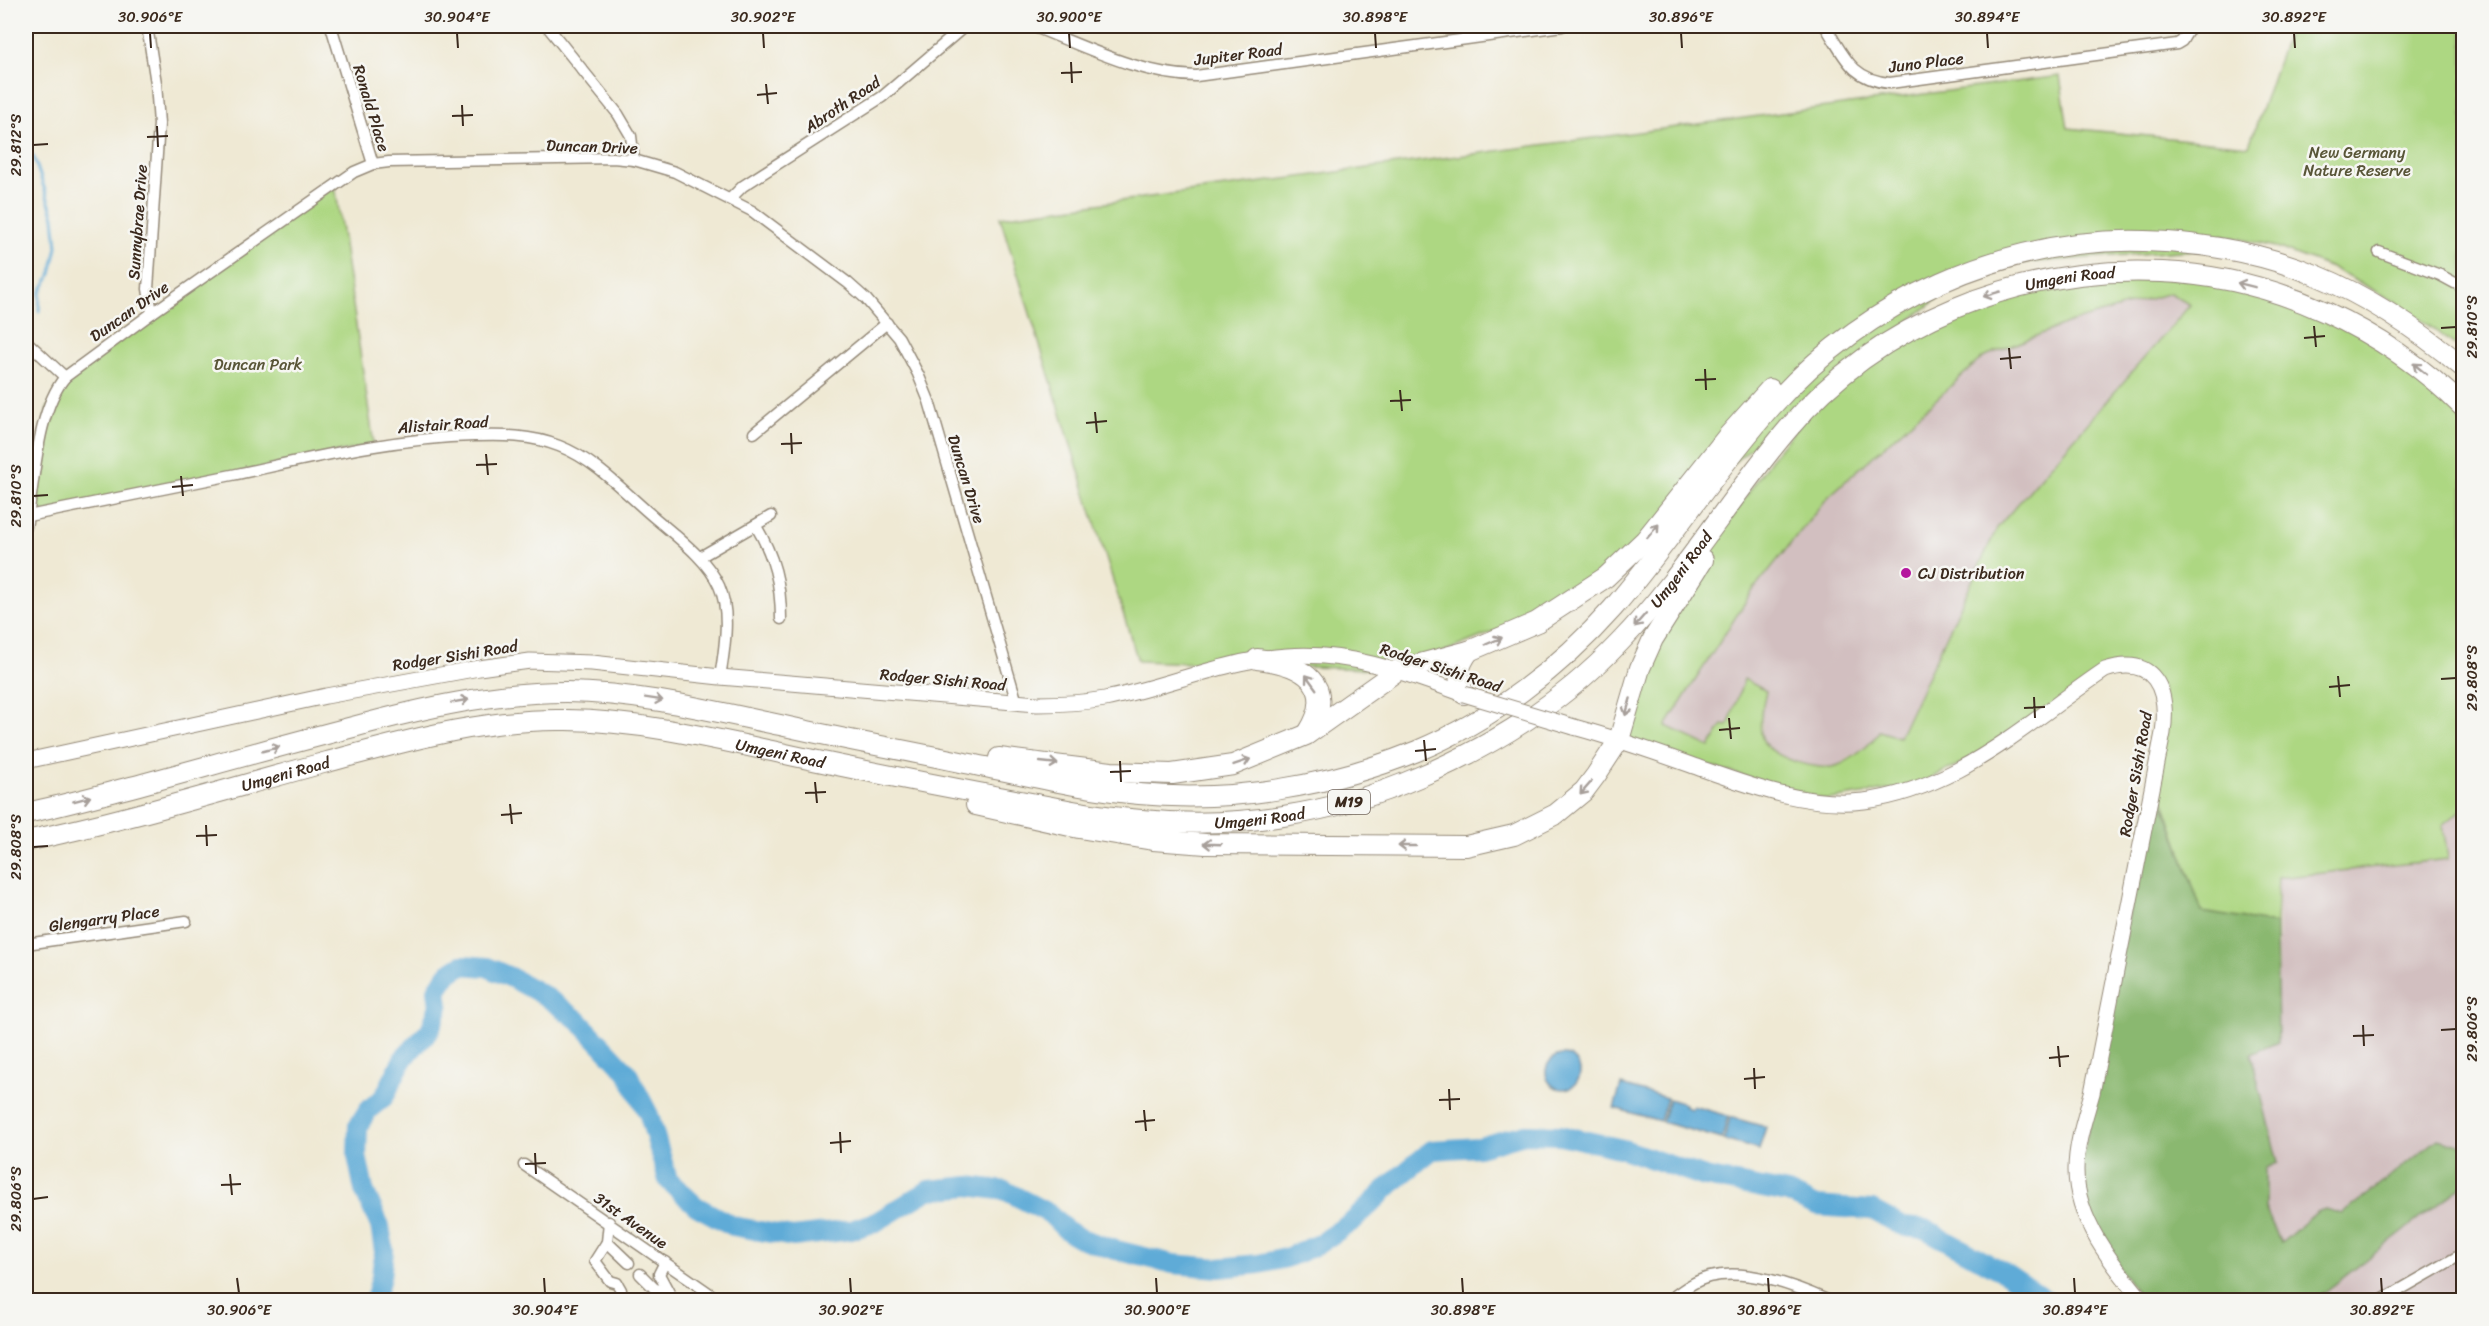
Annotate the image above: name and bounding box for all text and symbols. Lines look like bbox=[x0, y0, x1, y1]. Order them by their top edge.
text: 30.906°E bbox=[118, 4, 184, 30]
text: 30.904°E bbox=[424, 4, 491, 30]
text: 30.902°E bbox=[731, 4, 797, 30]
text: 30.900°E bbox=[1036, 4, 1103, 30]
text: 30.898°E bbox=[1343, 4, 1409, 30]
text: 30.896°E bbox=[1649, 4, 1715, 30]
text: 30.894°E bbox=[1955, 4, 2021, 30]
text: 30.892°E bbox=[2262, 4, 2328, 30]
street label: Jupiter Road bbox=[1191, 35, 1285, 74]
street label: Juno Place bbox=[1886, 44, 1965, 82]
street label: Ronald Place bbox=[344, 61, 399, 156]
street label: Abroth Road bbox=[797, 67, 888, 141]
text: 29.812°S bbox=[3, 113, 29, 176]
street label: Duncan Drive bbox=[546, 130, 638, 163]
park label: New Germany Nature Reserve bbox=[2303, 138, 2411, 185]
street label: Sunnybrae Drive bbox=[119, 163, 156, 281]
street label: Umgeni Road bbox=[2022, 258, 2117, 300]
street label: Duncan Drive bbox=[83, 273, 175, 350]
one-way arrow bbox=[2237, 278, 2256, 290]
one-way arrow bbox=[1983, 289, 2002, 300]
text: 29.810°S bbox=[2459, 295, 2485, 359]
park label: Duncan Park bbox=[214, 350, 303, 379]
one-way arrow bbox=[2412, 363, 2428, 376]
street label: Alistair Road bbox=[396, 407, 491, 442]
street label: Duncan Drive bbox=[939, 431, 994, 527]
text: 29.810°S bbox=[3, 464, 29, 528]
street label: Umgeni Road bbox=[1642, 524, 1721, 615]
one-way arrow bbox=[1646, 524, 1660, 539]
place label: CJ Distribution bbox=[1918, 559, 2025, 588]
marker: CJ Distribution bbox=[1899, 566, 1913, 580]
one-way arrow bbox=[1633, 612, 1647, 627]
street label: Rodger Sishi Road bbox=[390, 631, 521, 680]
street label: Rodger Sishi Road bbox=[1376, 634, 1507, 701]
one-way arrow bbox=[1484, 635, 1503, 646]
text: 29.808°S bbox=[2459, 645, 2485, 711]
street label: Rodger Sishi Road bbox=[879, 660, 1009, 700]
one-way arrow bbox=[1305, 675, 1317, 691]
one-way arrow bbox=[643, 694, 663, 705]
one-way arrow bbox=[449, 695, 469, 706]
one-way arrow bbox=[1622, 697, 1633, 716]
street label: Rodger Sishi Road bbox=[2110, 708, 2161, 839]
street label: Umgeni Road bbox=[733, 730, 829, 778]
one-way arrow bbox=[261, 743, 280, 754]
street label: Umgeni Road bbox=[238, 748, 334, 800]
one-way arrow bbox=[1232, 755, 1251, 766]
one-way arrow bbox=[1038, 758, 1058, 769]
one-way arrow bbox=[1579, 780, 1593, 795]
road number: M19 bbox=[1328, 790, 1370, 814]
one-way arrow bbox=[73, 793, 92, 805]
street label: Umgeni Road bbox=[1214, 798, 1309, 837]
text: 29.808°S bbox=[3, 814, 29, 880]
one-way arrow bbox=[1203, 839, 1223, 850]
one-way arrow bbox=[1398, 840, 1418, 852]
street label: Glengarry Place bbox=[47, 896, 161, 941]
text: 29.806°S bbox=[2459, 996, 2485, 1062]
text: 29.806°S bbox=[3, 1166, 29, 1232]
street label: 31st Avenue bbox=[587, 1184, 674, 1257]
text: 30.906°E bbox=[207, 1297, 273, 1323]
text: 30.904°E bbox=[512, 1297, 579, 1323]
text: 30.902°E bbox=[819, 1297, 885, 1323]
text: 30.900°E bbox=[1124, 1297, 1191, 1323]
text: 30.898°E bbox=[1431, 1297, 1497, 1323]
text: 30.896°E bbox=[1737, 1297, 1803, 1323]
text: 30.894°E bbox=[2043, 1297, 2109, 1323]
text: 30.892°E bbox=[2350, 1297, 2416, 1323]

